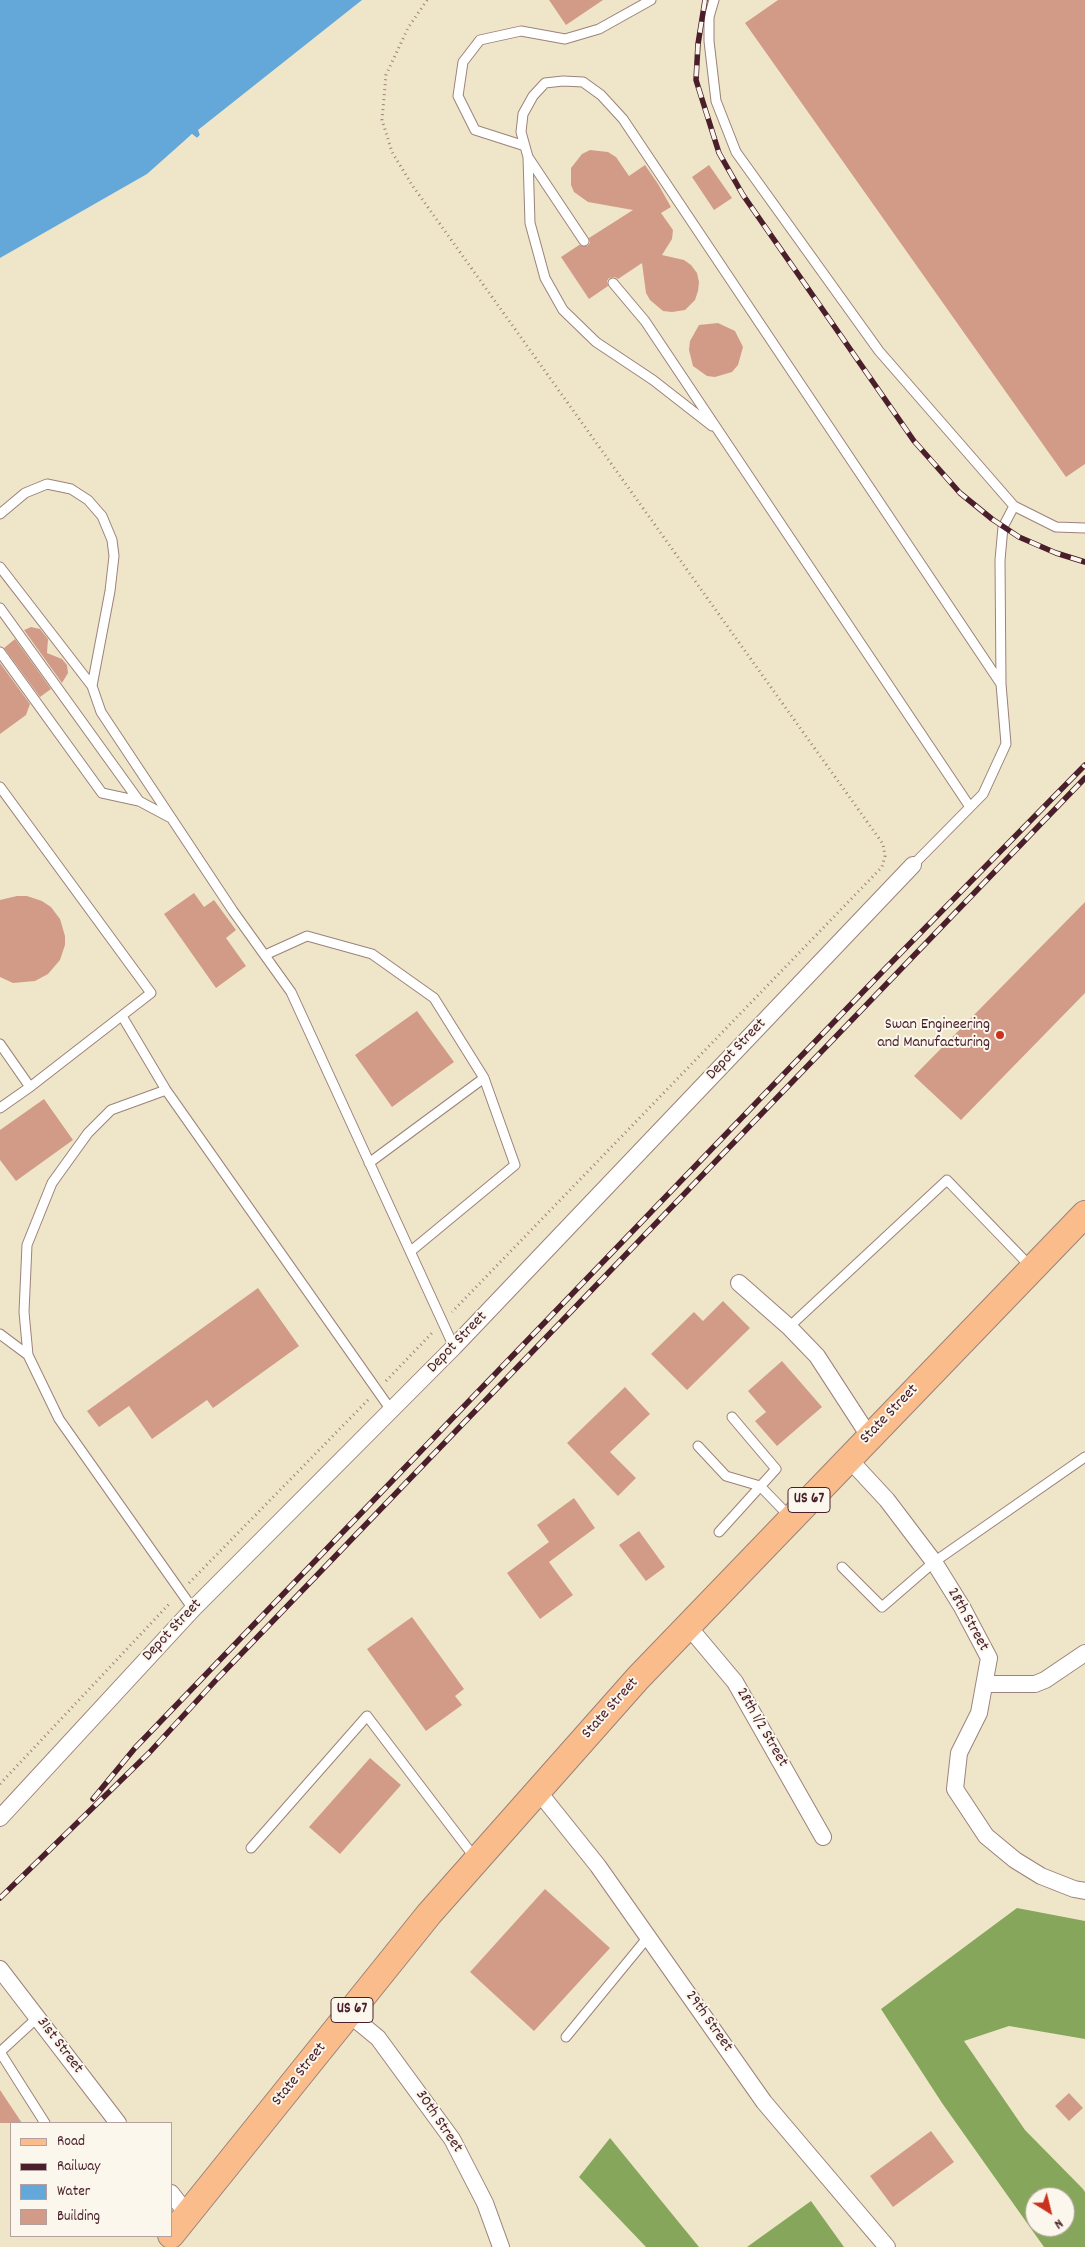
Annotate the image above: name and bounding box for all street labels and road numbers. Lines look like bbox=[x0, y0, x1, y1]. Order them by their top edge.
street label: Depot Street bbox=[703, 1015, 771, 1085]
street label: Depot Street bbox=[424, 1308, 492, 1378]
street label: State Street bbox=[857, 1381, 923, 1449]
road number: US 67 bbox=[788, 1488, 830, 1512]
street label: 28th Street bbox=[942, 1585, 992, 1655]
street label: Depot Street bbox=[139, 1596, 207, 1666]
street label: State Street bbox=[578, 1674, 644, 1744]
street label: 28th 1/2 Street bbox=[731, 1685, 791, 1771]
street label: 29th Street bbox=[680, 1988, 736, 2056]
road number: US 67 bbox=[331, 1998, 373, 2022]
street label: 31st Street bbox=[32, 2014, 86, 2078]
street label: State Street bbox=[269, 2039, 331, 2111]
street label: 30th Street bbox=[410, 2087, 466, 2157]

